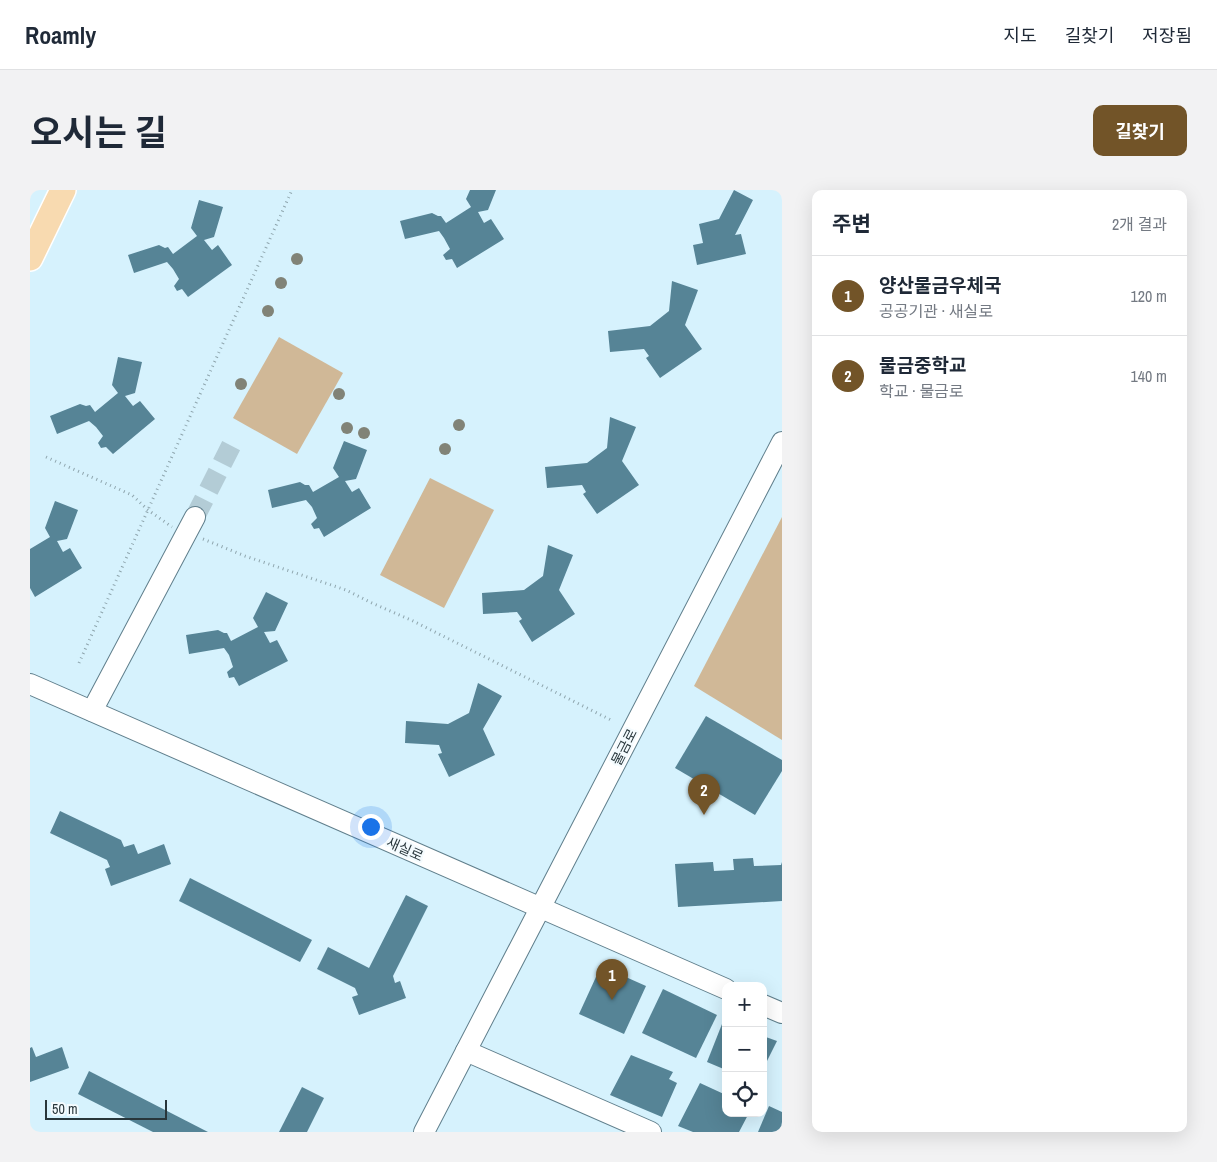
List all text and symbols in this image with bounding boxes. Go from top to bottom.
text: Roamly [25,19,96,51]
text: 지도 [1004,23,1037,48]
text: 길찾기 [1065,23,1114,48]
text: 저장됨 [1142,23,1192,48]
button: 길찾기 [1093,105,1187,156]
text: 오시는 길 [30,109,167,156]
text: 주변 [832,209,871,238]
text: 2개 결과 [1112,213,1167,235]
text: 양산물금우체국 [879,272,1001,298]
text: 1 [844,285,852,307]
text: 120 m [1131,285,1167,307]
text: 공공기관 · 새실로 [879,300,993,322]
text: 물금중학교 [879,352,966,378]
text: 2 [844,365,852,387]
text: 140 m [1131,365,1167,387]
text: 학교 · 물금로 [879,380,964,402]
street label: 물금로 [607,726,641,768]
pin: 2 [688,774,720,815]
your location [358,814,384,840]
street label: 새실로 [384,833,426,865]
pin: 1 [596,959,628,1000]
map controls [722,982,767,1117]
button: + [722,982,767,1027]
button: − [722,1027,767,1072]
button: locate [722,1072,767,1117]
scale bar [45,1097,168,1120]
text: 50 m [52,1100,78,1118]

